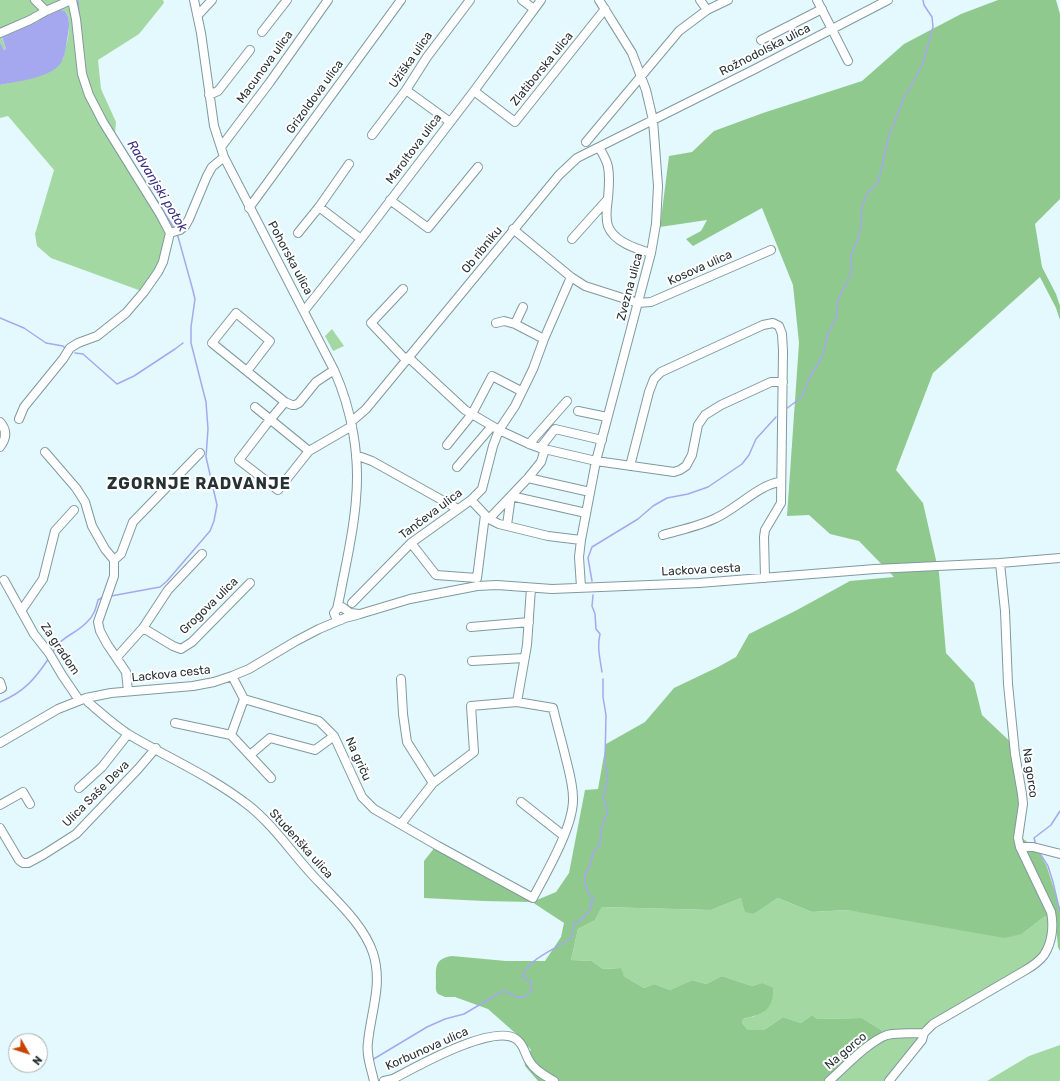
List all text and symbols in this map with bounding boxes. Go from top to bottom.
street label: Rožnodolska ulica [717,21,813,79]
street label: Macunova ulica [234,28,296,106]
street label: Užiška ulica [386,29,436,91]
street label: Zlatiborska ulica [508,29,576,109]
street label: Grizoldova ulica [283,57,347,137]
street label: Maroltova ulica [383,111,445,187]
water label: Radvanjski potok [124,137,190,235]
street label: Pohorska ulica [265,219,315,297]
street label: Ob ribniku [459,224,505,276]
street label: Kosova ulica [666,247,734,289]
street label: Zvezna ulica [614,252,646,322]
district label: ZGORNJE RADVANJE [107,474,291,494]
street label: Tančeva ulica [397,486,465,542]
street label: Lackova cesta [661,561,741,579]
street label: Grogova ulica [177,575,241,637]
street label: Za gradom [37,620,83,678]
street label: Lackova cesta [131,663,211,685]
street label: Na griču [342,735,374,783]
street label: Na gorco [1019,747,1041,799]
street label: Ulica Saše Deva [60,758,132,830]
street label: Studenška ulica [266,806,336,882]
street label: Korbunova ulica [383,1024,471,1074]
street label: Na gorco [822,1029,870,1073]
north arrow [8,1033,48,1073]
text: N [29,1053,44,1067]

